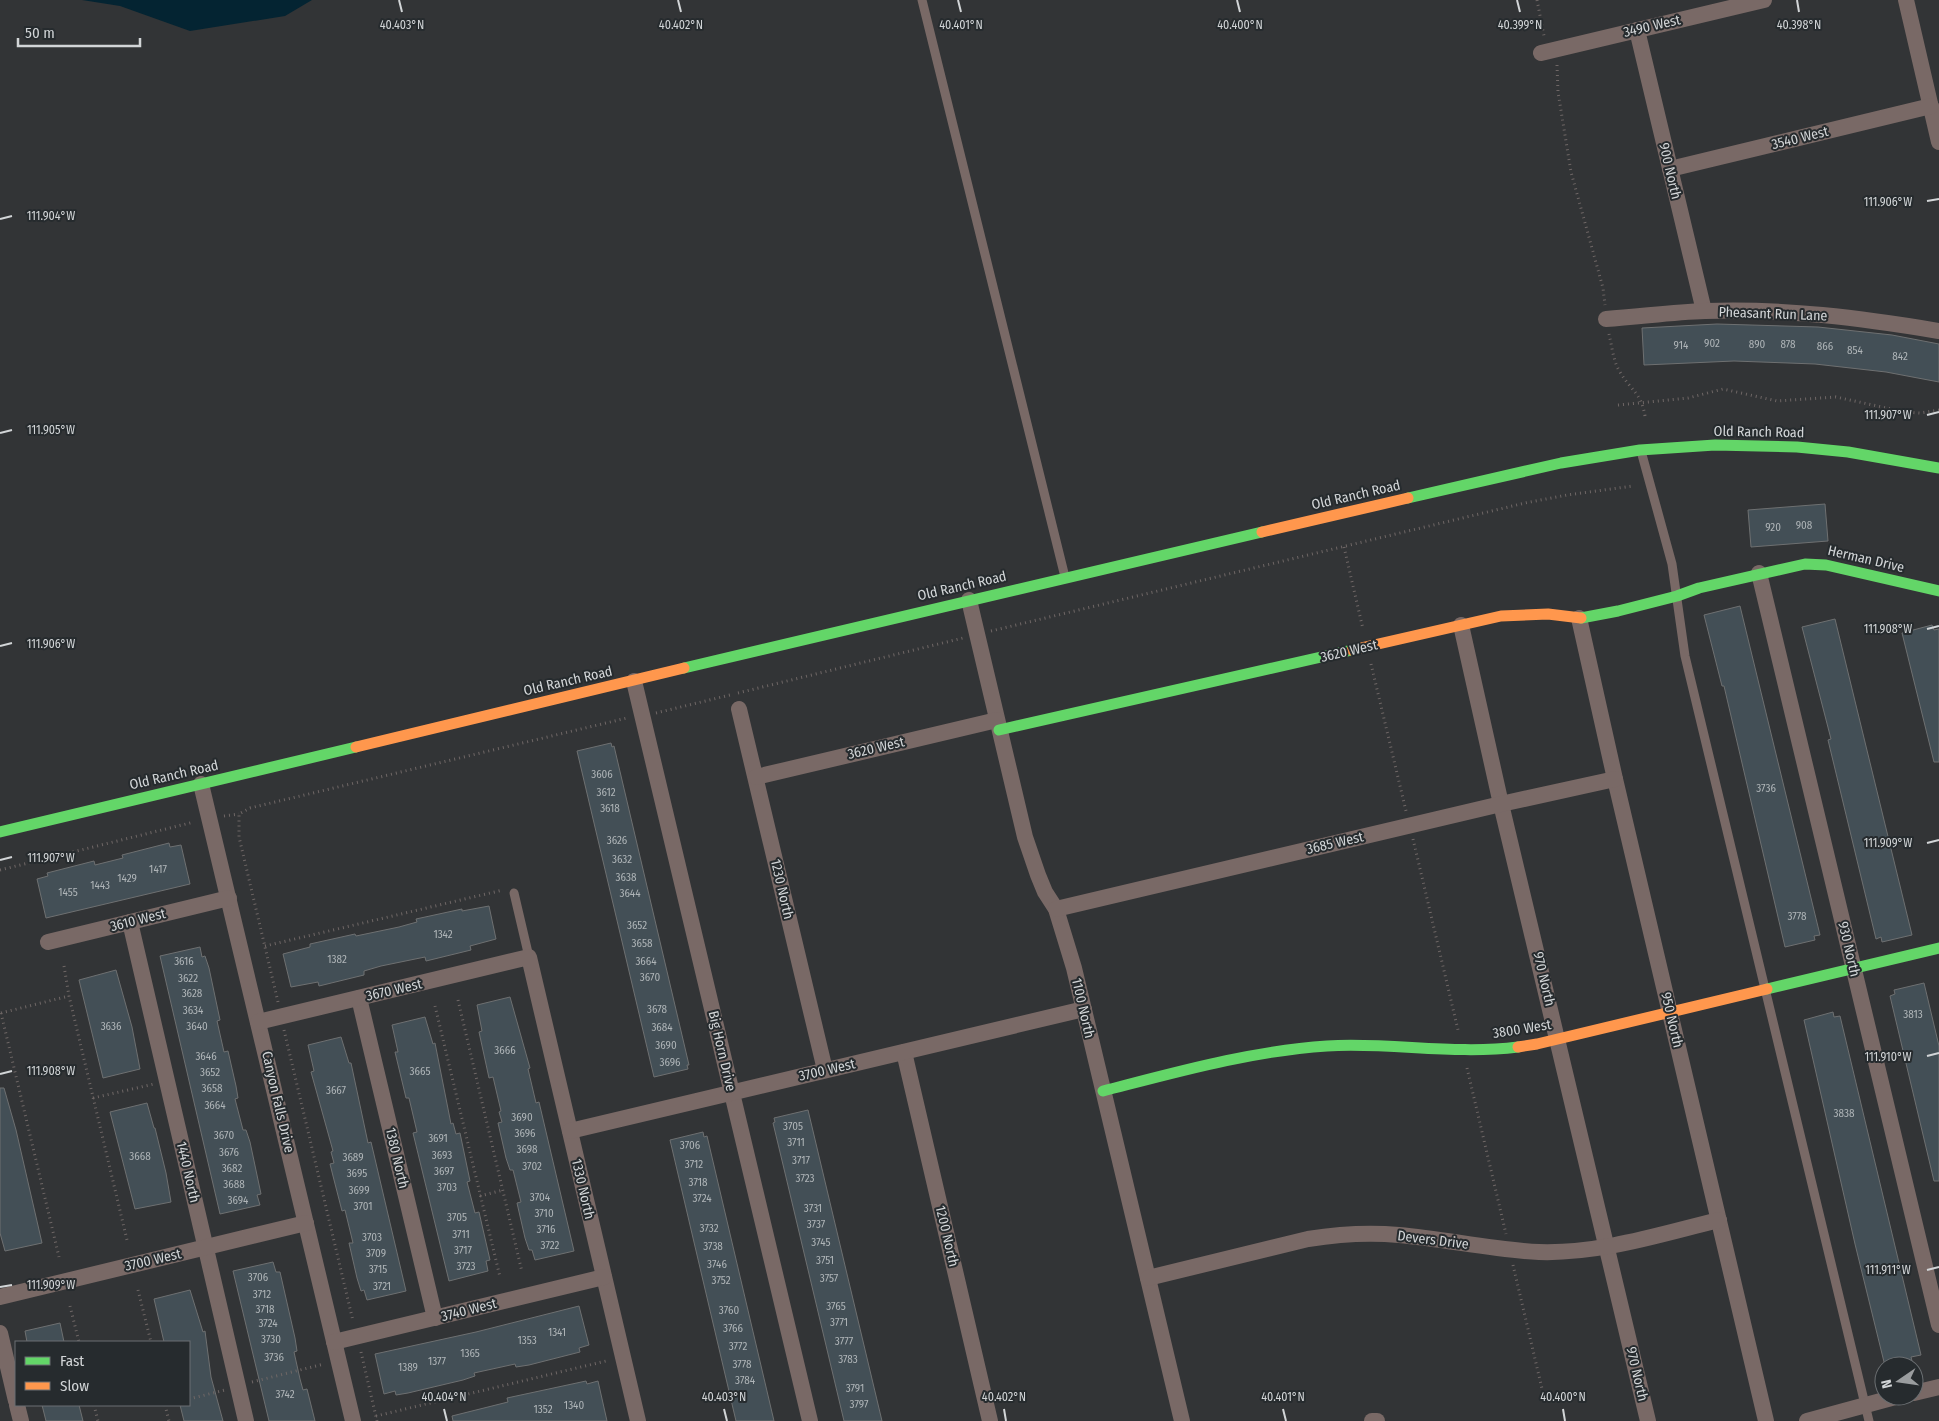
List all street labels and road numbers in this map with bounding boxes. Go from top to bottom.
street label: 3490 West [1622,11,1683,41]
street label: 3540 West [1770,123,1831,153]
street label: 900 North [1655,141,1685,201]
street label: Pheasant Run Lane [1718,304,1828,324]
street label: Old Ranch Road [1714,423,1804,441]
street label: Old Ranch Road [1310,477,1402,513]
street label: Herman Drive [1826,542,1906,576]
street label: Old Ranch Road [916,568,1008,604]
street label: 3620 West [1319,636,1379,666]
street label: Old Ranch Road [522,663,614,699]
street label: 3620 West [846,733,906,763]
street label: Old Ranch Road [128,757,220,793]
street label: 3685 West [1305,828,1365,858]
street label: 1230 North [767,857,797,921]
street label: 3610 West [109,905,168,935]
street label: 930 North [1834,920,1864,978]
street label: 970 North [1529,950,1559,1008]
street label: 3670 West [364,975,424,1005]
street label: 1100 North [1068,976,1098,1040]
street label: 950 North [1657,991,1687,1049]
street label: Big Horn Drive [704,1009,740,1093]
street label: 3800 West [1492,1016,1553,1042]
street label: Canyon Falls Drive [258,1050,298,1154]
street label: 3700 West [797,1055,857,1085]
street label: 1380 North [382,1126,412,1190]
street label: 1440 North [173,1140,203,1204]
street label: 1330 North [568,1157,598,1221]
street label: 1200 North [932,1204,962,1268]
street label: Devers Drive [1396,1227,1470,1253]
street label: 3700 West [123,1245,183,1275]
street label: 3740 West [439,1295,499,1325]
street label: 970 North [1622,1345,1652,1403]

